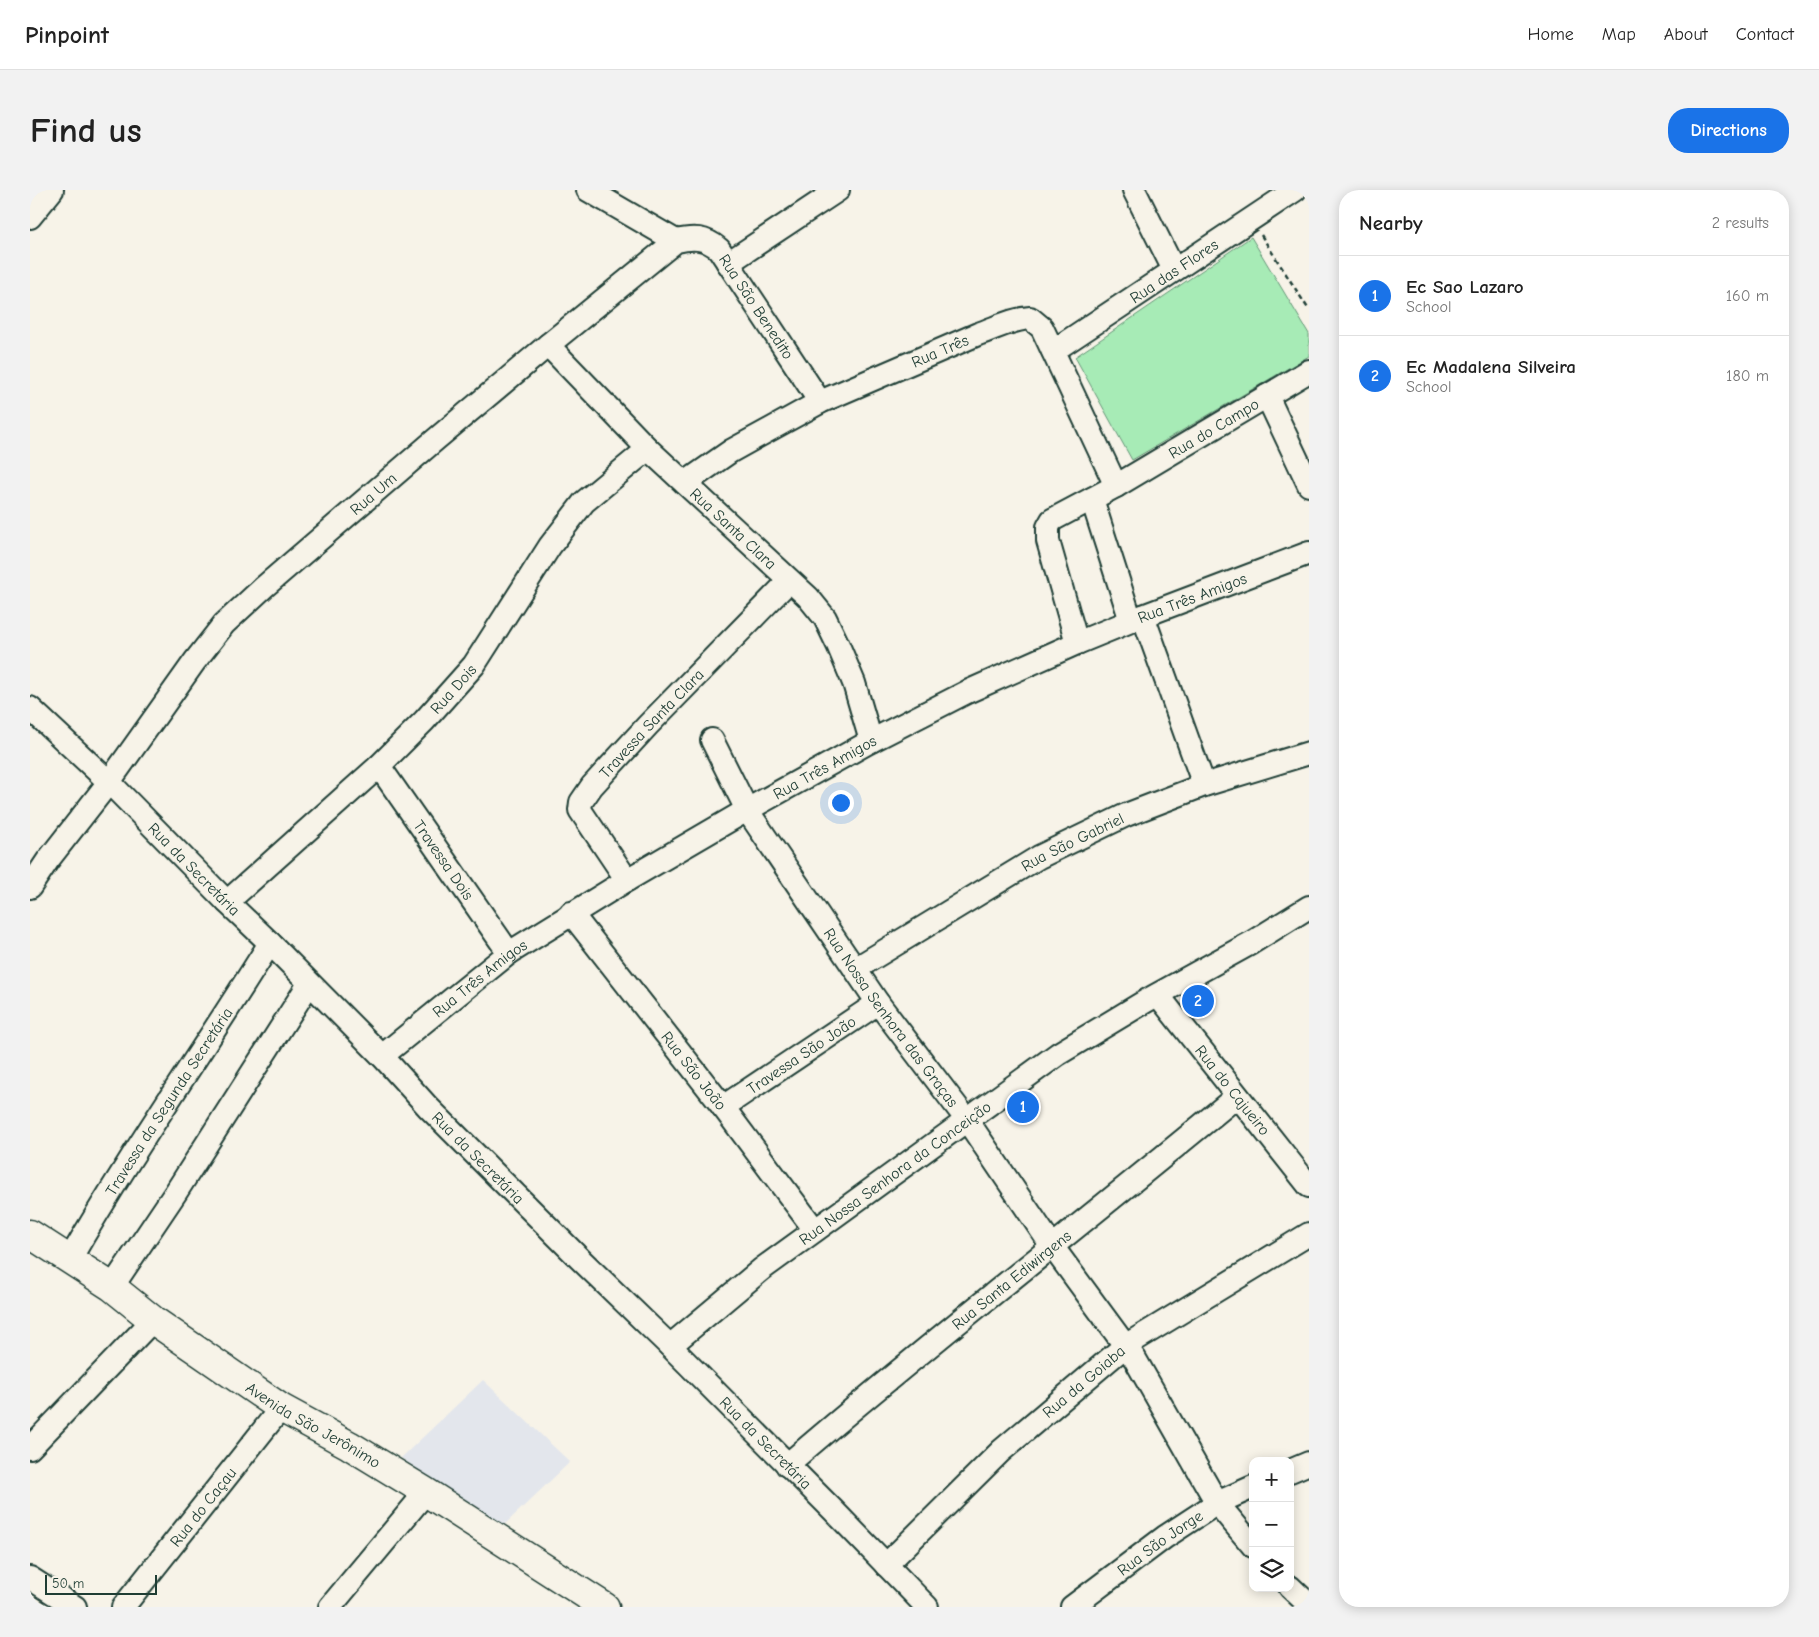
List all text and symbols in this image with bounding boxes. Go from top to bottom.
text: Pinpoint [25,21,109,49]
text: Home [1527,24,1574,45]
text: Map [1602,24,1636,45]
text: About [1664,24,1708,45]
text: Contact [1736,24,1794,45]
button: Directions [1668,108,1789,153]
text: Find us [30,110,142,151]
text: Nearby [1359,211,1423,235]
text: 2 results [1712,214,1769,232]
street label: Rua das Flores [1127,236,1222,307]
street label: Rua São Benedito [715,251,797,363]
text: Ec Sao Lazaro [1406,276,1524,298]
text: 1 [1372,287,1378,305]
text: 160 m [1726,287,1769,305]
text: School [1406,298,1452,316]
street label: Rua Três [909,331,972,372]
text: Ec Madalena Silveira [1406,356,1576,378]
text: 2 [1371,367,1379,385]
text: 180 m [1726,367,1769,385]
text: School [1406,378,1452,396]
street label: Rua do Campo [1166,395,1262,463]
street label: Rua Um [347,469,401,519]
street label: Rua Santa Clara [686,485,780,573]
street label: Rua Três Amigos [1135,569,1250,627]
street label: Rua Dois [427,661,481,718]
street label: Travessa Santa Clara [596,666,708,782]
street label: Rua Três Amigos [770,732,880,804]
your location [828,790,854,816]
street label: Rua São Gabriel [1018,810,1127,876]
street label: Travessa Dois [409,817,477,904]
street label: Rua da Secretária [144,819,243,919]
street label: Rua Nossa Senhora das Graças [820,925,962,1111]
street label: Rua Três Amigos [429,936,531,1021]
pin: 2 [1182,982,1214,1020]
street label: Travessa da Segunda Secretária [102,1004,236,1199]
street label: Travessa São João [744,1012,860,1098]
street label: Rua São João [657,1028,730,1114]
street label: Rua do Cajueiro [1191,1042,1273,1139]
pin: 1 [1007,1088,1039,1126]
street label: Rua Nossa Senhora da Conceição [796,1098,995,1249]
street label: Rua da Secretária [428,1108,527,1208]
street label: Rua Santa Ediwirgens [949,1227,1075,1334]
street label: Rua da Goiaba [1039,1342,1129,1422]
street label: Avenida São Jerônimo [242,1379,384,1472]
street label: Rua da Secretária [716,1393,815,1493]
map controls [1249,1457,1294,1592]
button: + [1249,1457,1294,1502]
street label: Rua do Caçau [166,1464,240,1551]
button: − [1249,1502,1294,1547]
street label: Rua São Jorge [1114,1507,1206,1580]
button: layers [1249,1547,1294,1592]
scale bar [45,1572,158,1595]
text: 50 m [52,1575,84,1592]

